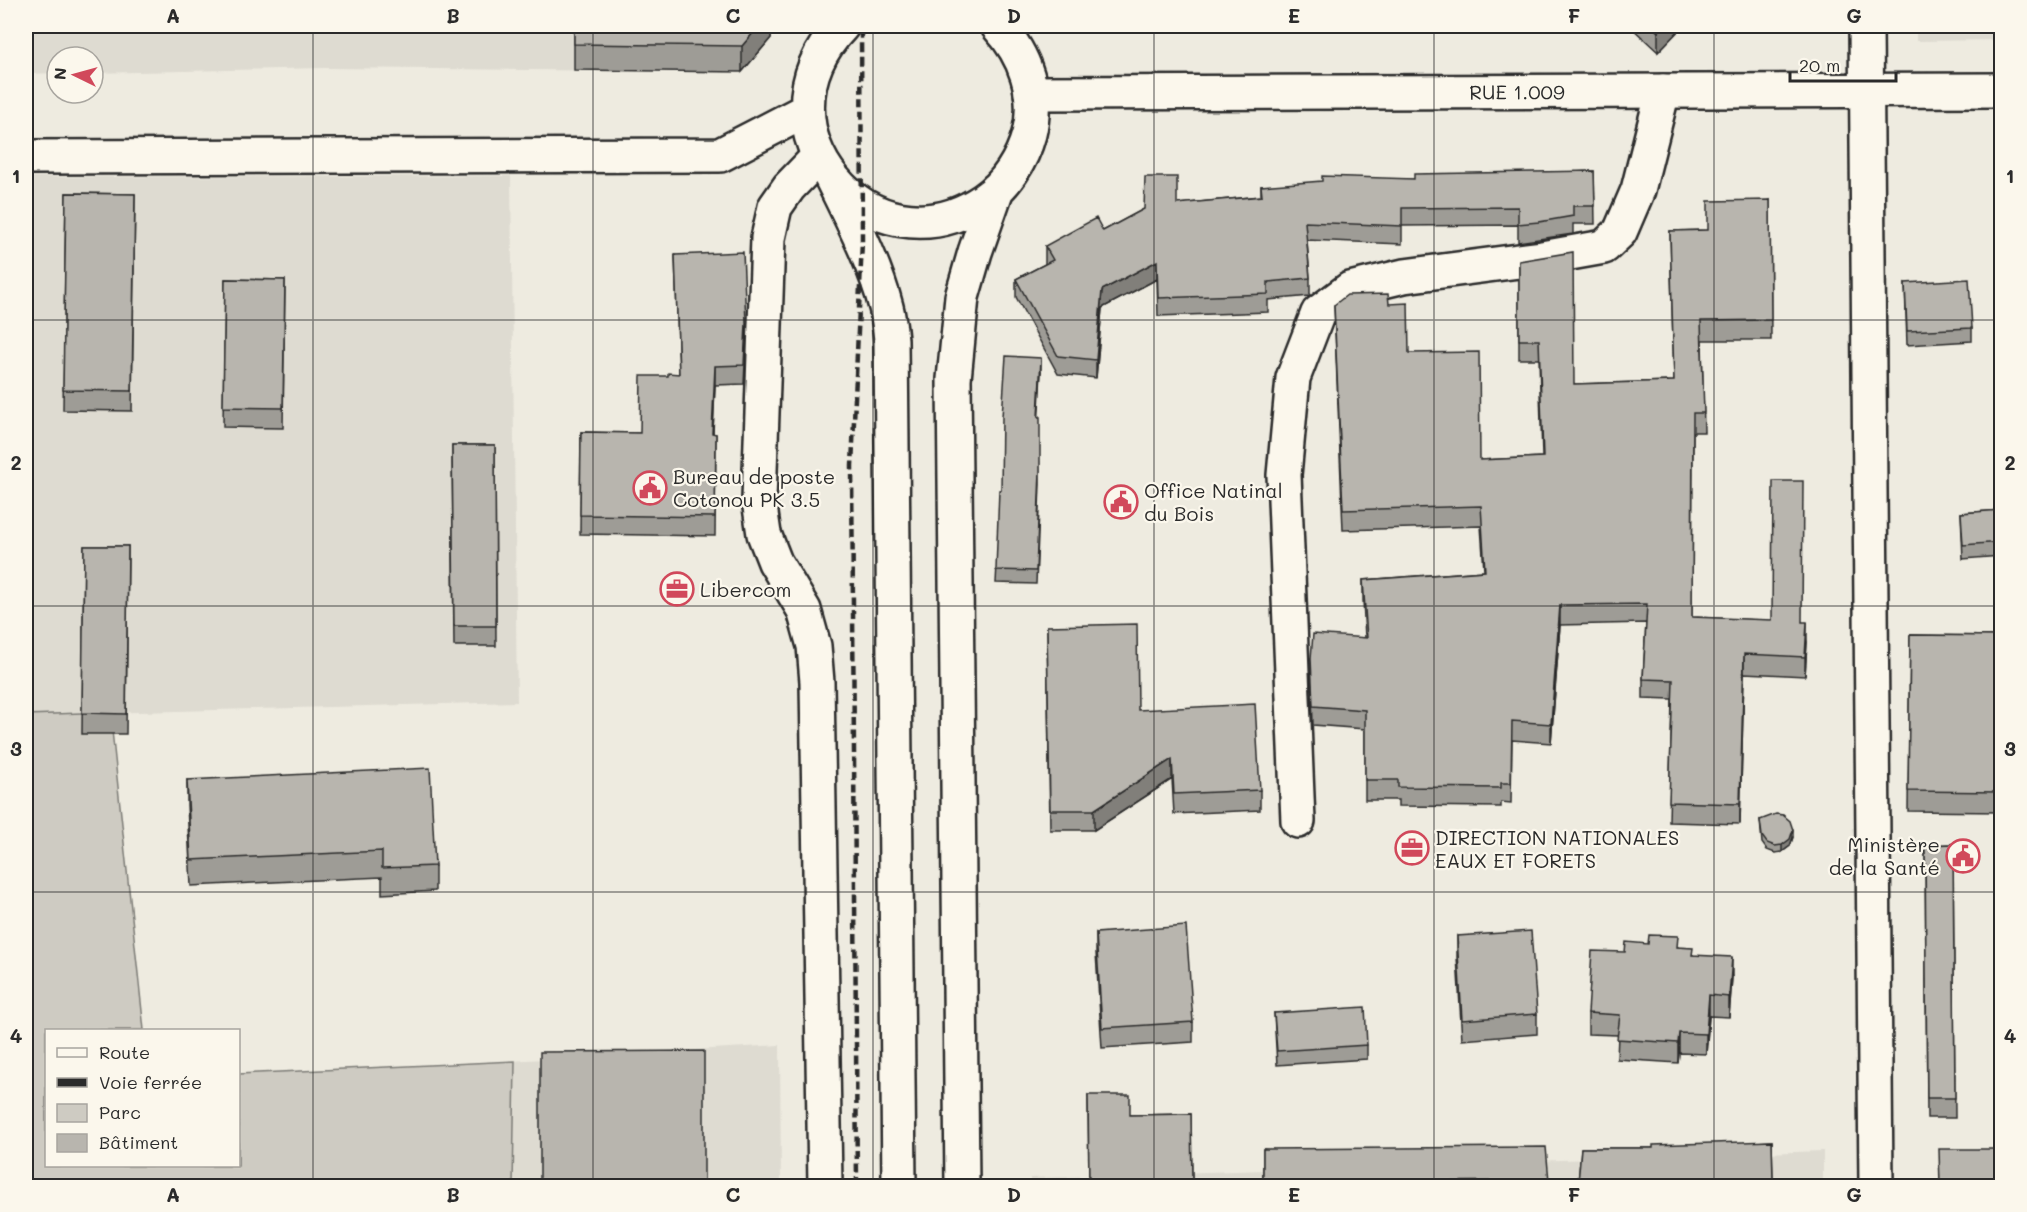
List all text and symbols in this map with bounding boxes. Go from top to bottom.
text: A [166,2,180,28]
text: B [446,2,460,28]
text: C [726,2,741,28]
text: D [1007,2,1021,28]
text: E [1288,2,1300,28]
text: F [1568,2,1581,28]
text: G [1846,2,1862,28]
north arrow [45,45,105,105]
scale bar [1790,45,1896,83]
text: 20 m [1799,53,1840,77]
text: N [49,67,71,81]
street label: RUE 1.009 [1469,78,1565,105]
text: 1 [12,162,20,188]
text: 1 [2006,162,2014,188]
text: 2 [10,449,22,475]
text: 2 [2004,449,2016,475]
place label: Bureau de poste Cotonou PK 3.5 [673,463,835,512]
public building icon: Bureau de poste Cotonou PK 3.5 [632,470,668,506]
place label: Office Natinal du Bois [1144,477,1283,526]
public building icon: Office Natinal du Bois [1103,484,1139,520]
office icon: Libercom [659,571,695,607]
place label: Libercom [700,576,791,602]
text: 3 [10,735,22,761]
text: 3 [2004,735,2016,761]
place label: DIRECTION NATIONALES EAUX ET FORETS [1435,824,1679,873]
office icon: DIRECTION NATIONALES EAUX ET FORETS [1394,830,1430,866]
place label: Ministère de la Santé [1829,831,1940,880]
public building icon: Ministère de la Santé [1945,838,1981,874]
text: 4 [10,1022,23,1048]
text: 4 [2004,1022,2017,1048]
legend [45,1029,240,1167]
text: Route [99,1040,150,1064]
text: Voie ferrée [99,1070,202,1094]
text: Parc [99,1100,141,1124]
text: Bâtiment [99,1130,178,1154]
text: A [166,1181,180,1207]
text: B [446,1181,460,1207]
text: C [726,1181,741,1207]
text: D [1007,1181,1021,1207]
text: E [1288,1181,1300,1207]
text: F [1568,1181,1581,1207]
text: G [1846,1181,1862,1207]

